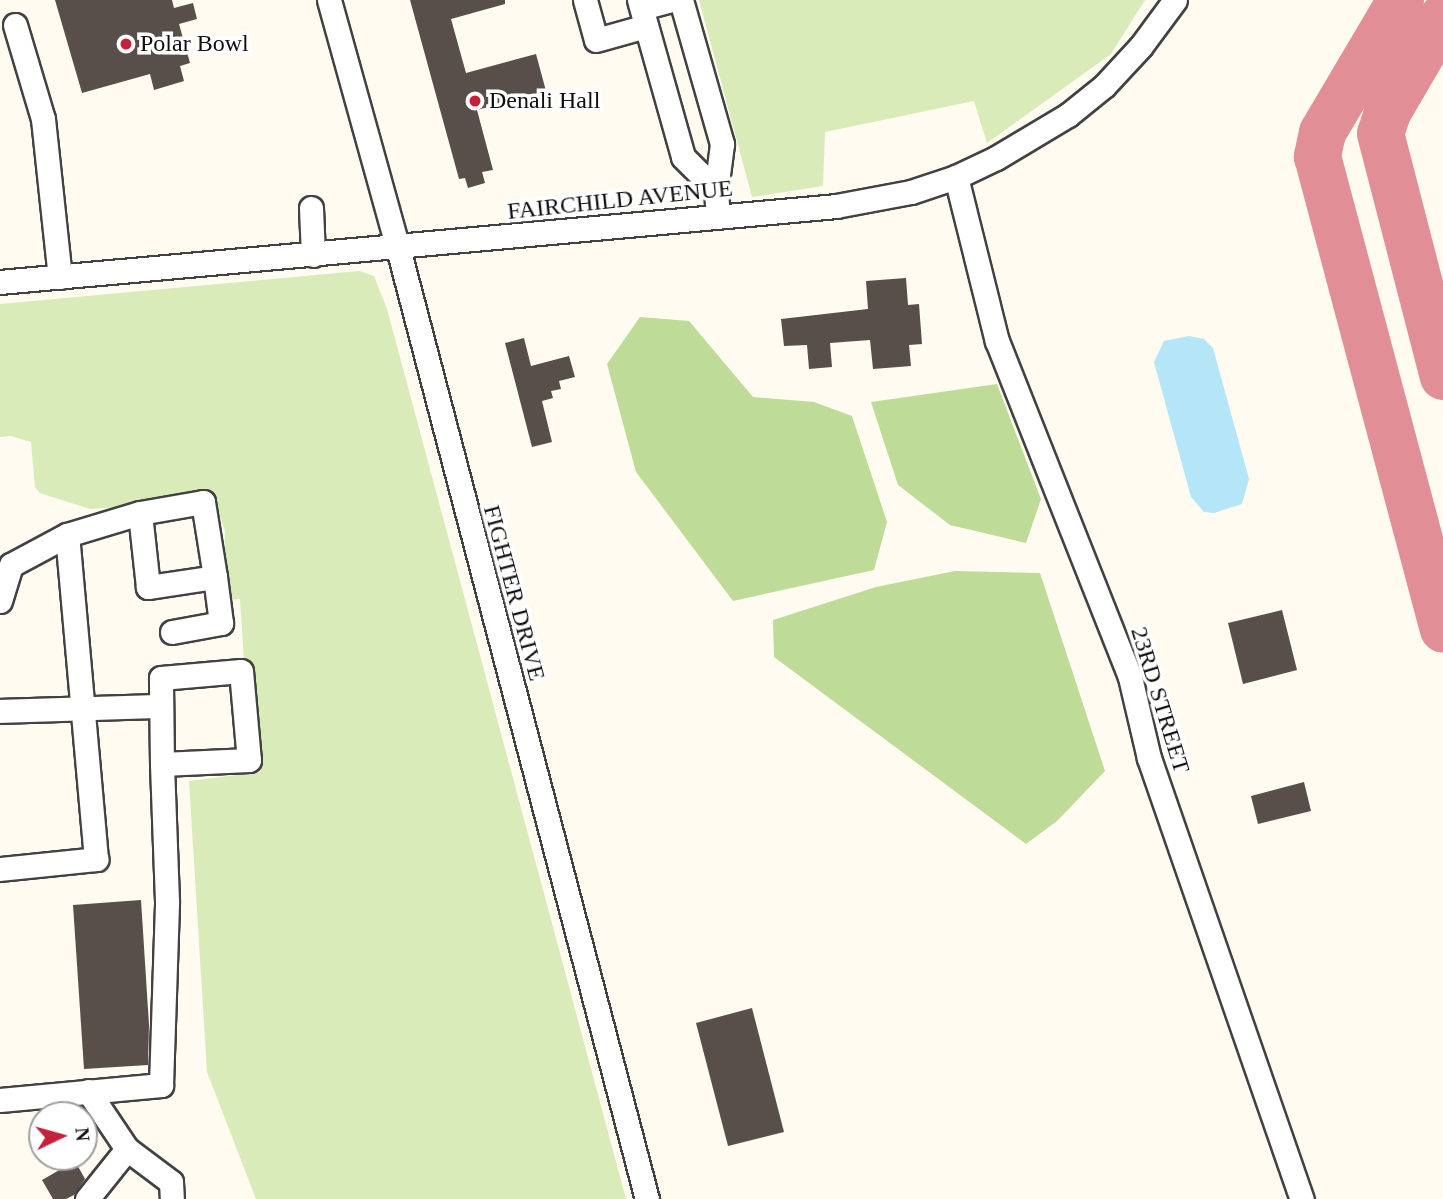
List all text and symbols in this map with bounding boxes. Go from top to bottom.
place label: Polar Bowl [140,30,249,58]
marker: Polar Bowl [118,36,134,52]
place label: Denali Hall [489,87,600,115]
marker: Denali Hall [467,93,483,109]
street label: FAIRCHILD AVENUE [505,174,735,226]
street label: FIGHTER DRIVE [477,502,551,684]
street label: 23RD STREET [1124,623,1196,777]
north arrow [28,1101,98,1171]
text: N [71,1127,93,1142]

